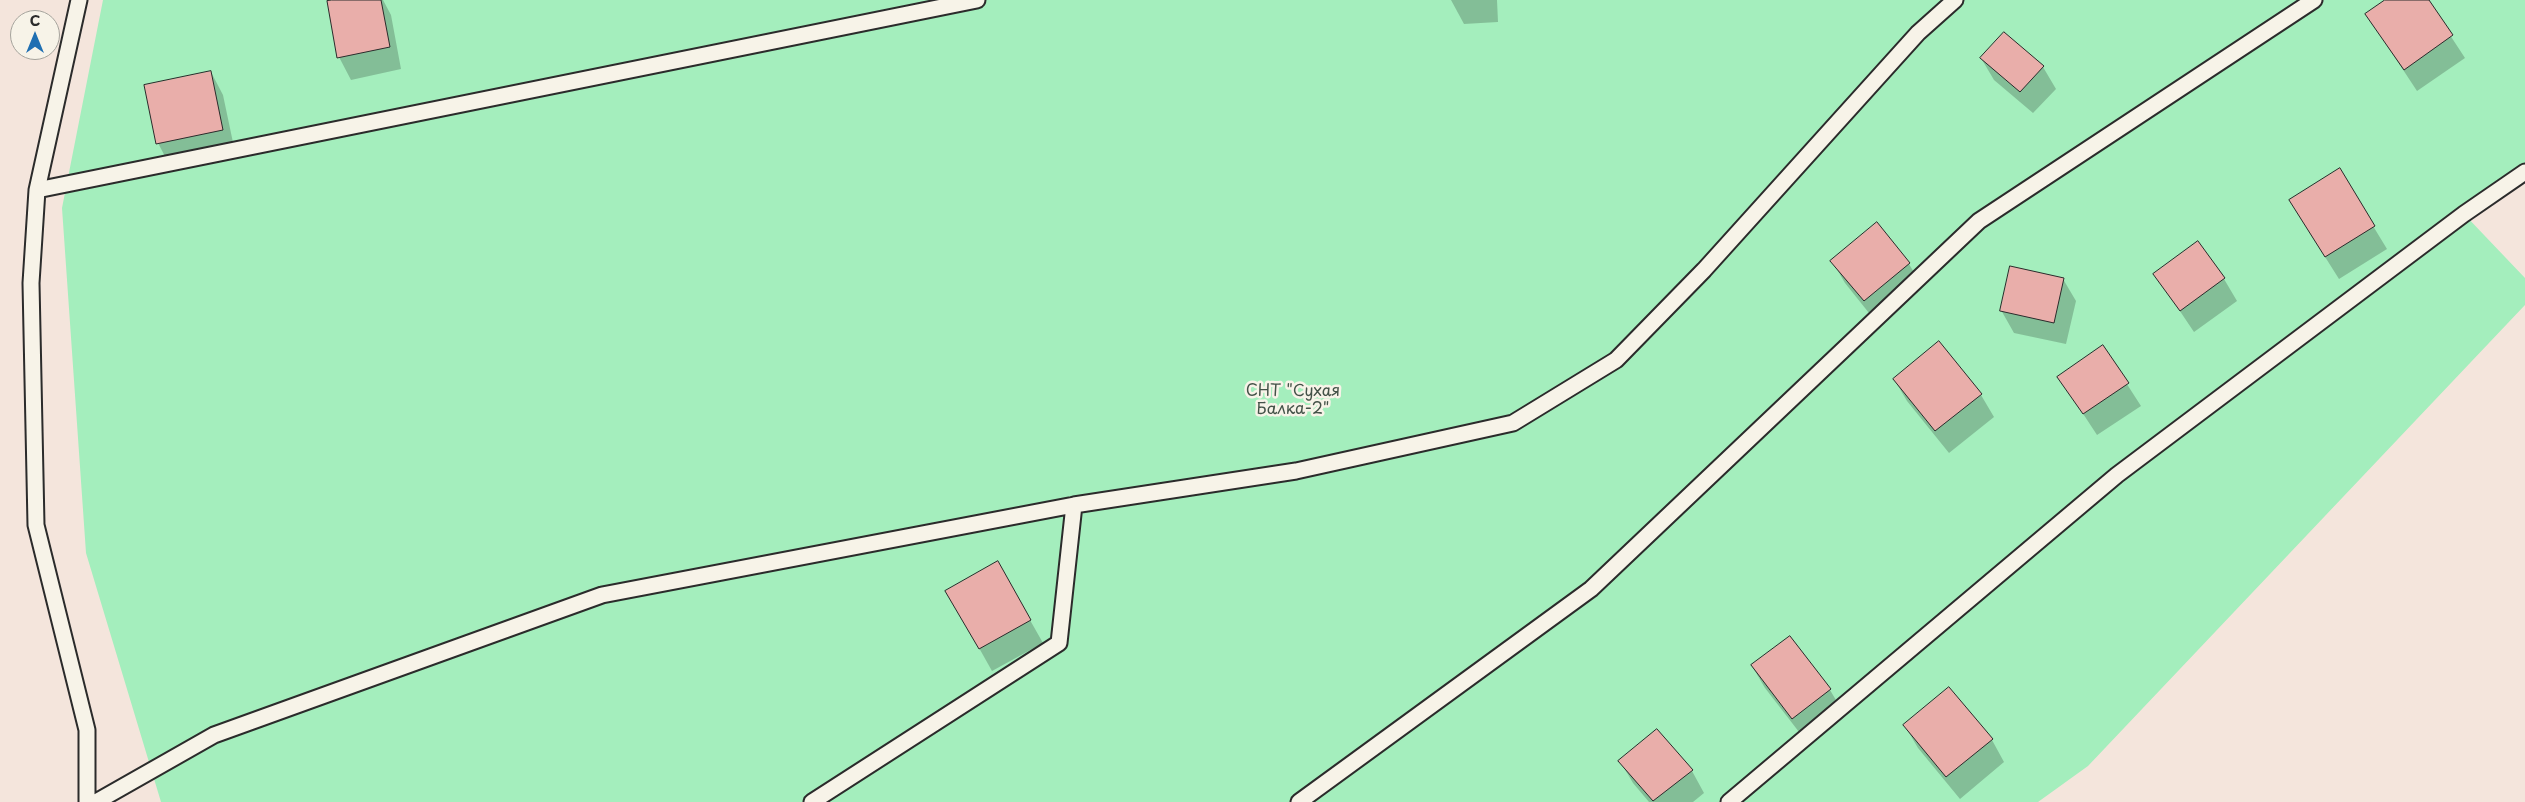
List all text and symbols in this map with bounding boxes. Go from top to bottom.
north arrow [10,10,60,60]
text: С [30,10,40,31]
park label: СНТ "Сухая Балка-2" [1246,382,1340,420]

